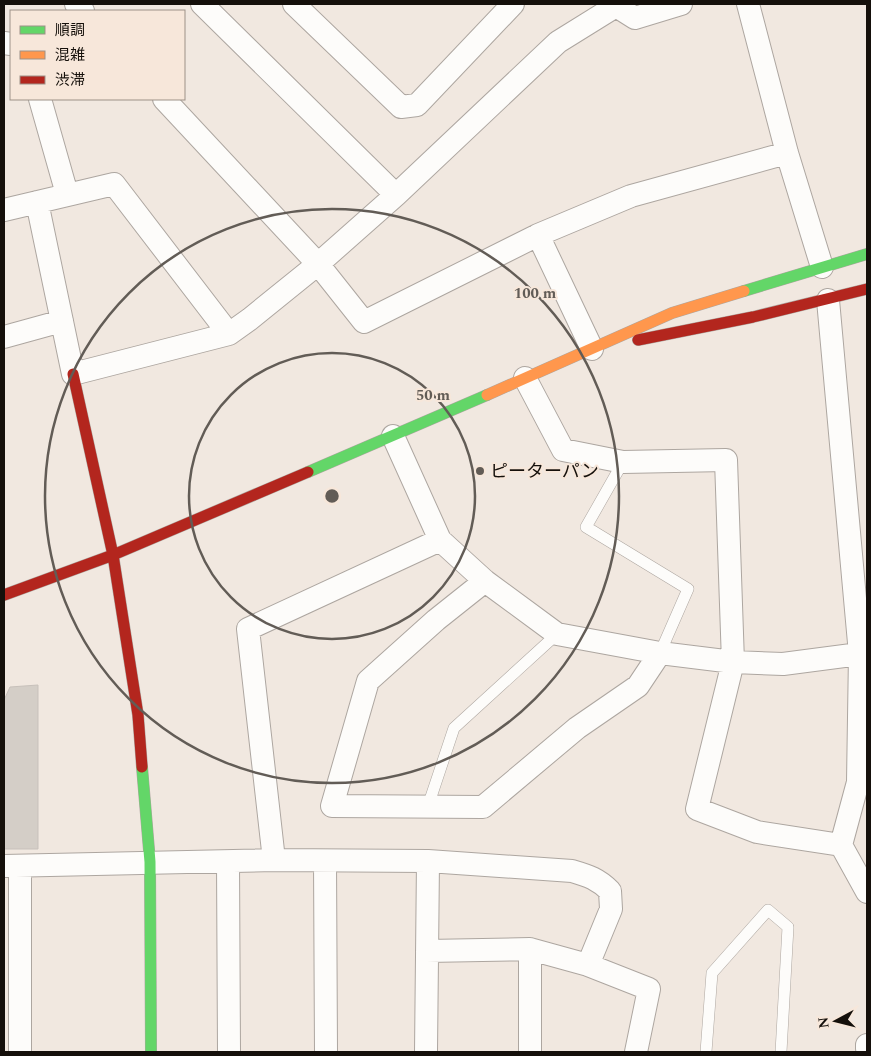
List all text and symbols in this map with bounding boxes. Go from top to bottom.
legend [10,10,185,100]
text: 順調 [55,19,85,42]
text: 混雑 [55,44,85,67]
text: 渋滞 [55,69,85,92]
text: 100 m [514,282,557,305]
text: 50 m [416,384,451,407]
place label: ピーターパン [490,458,599,485]
marker: ピーターパン [474,465,486,477]
centre of rings [323,487,341,505]
north arrow [811,996,861,1046]
text: N [812,1016,835,1029]

